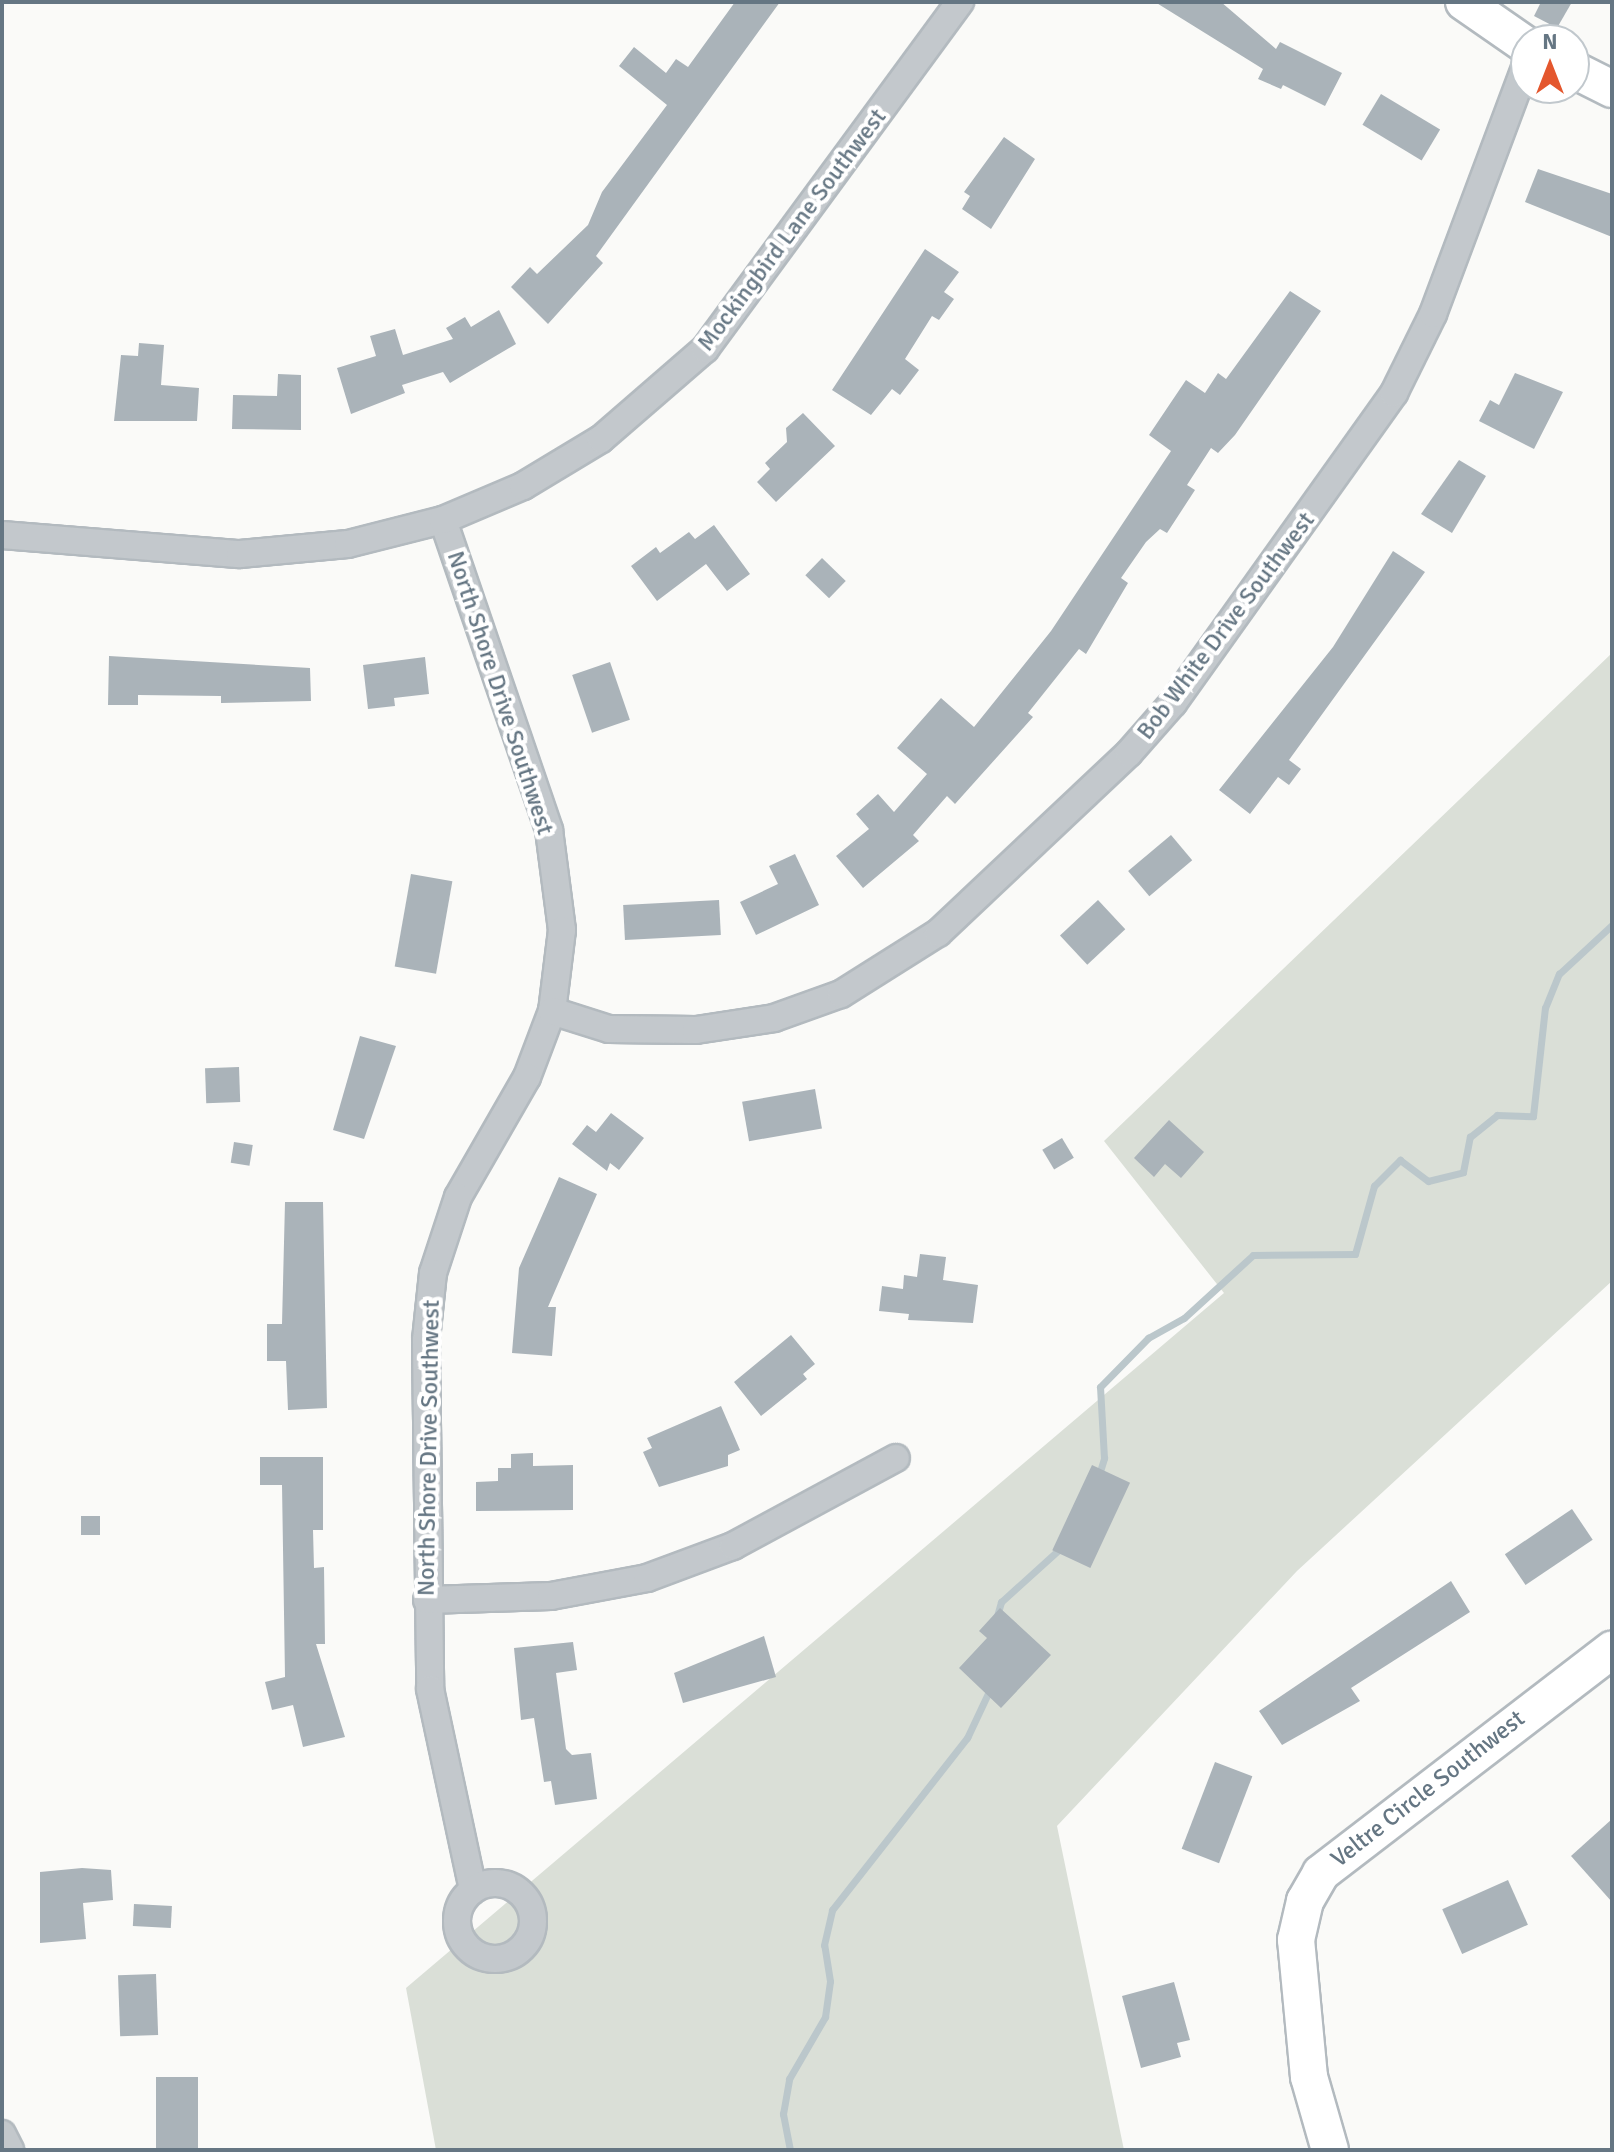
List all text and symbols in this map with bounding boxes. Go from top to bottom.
north arrow [1510,24,1590,104]
text: N [1542,28,1558,55]
street label: Mockingbird Lane Southwest [691,103,893,357]
street label: Bob White Drive Southwest [1131,507,1321,745]
street label: North Shore Drive Southwest [441,548,559,838]
street label: North Shore Drive Southwest [412,1300,446,1596]
street label: Veltre Circle Southwest [1325,1704,1531,1874]

